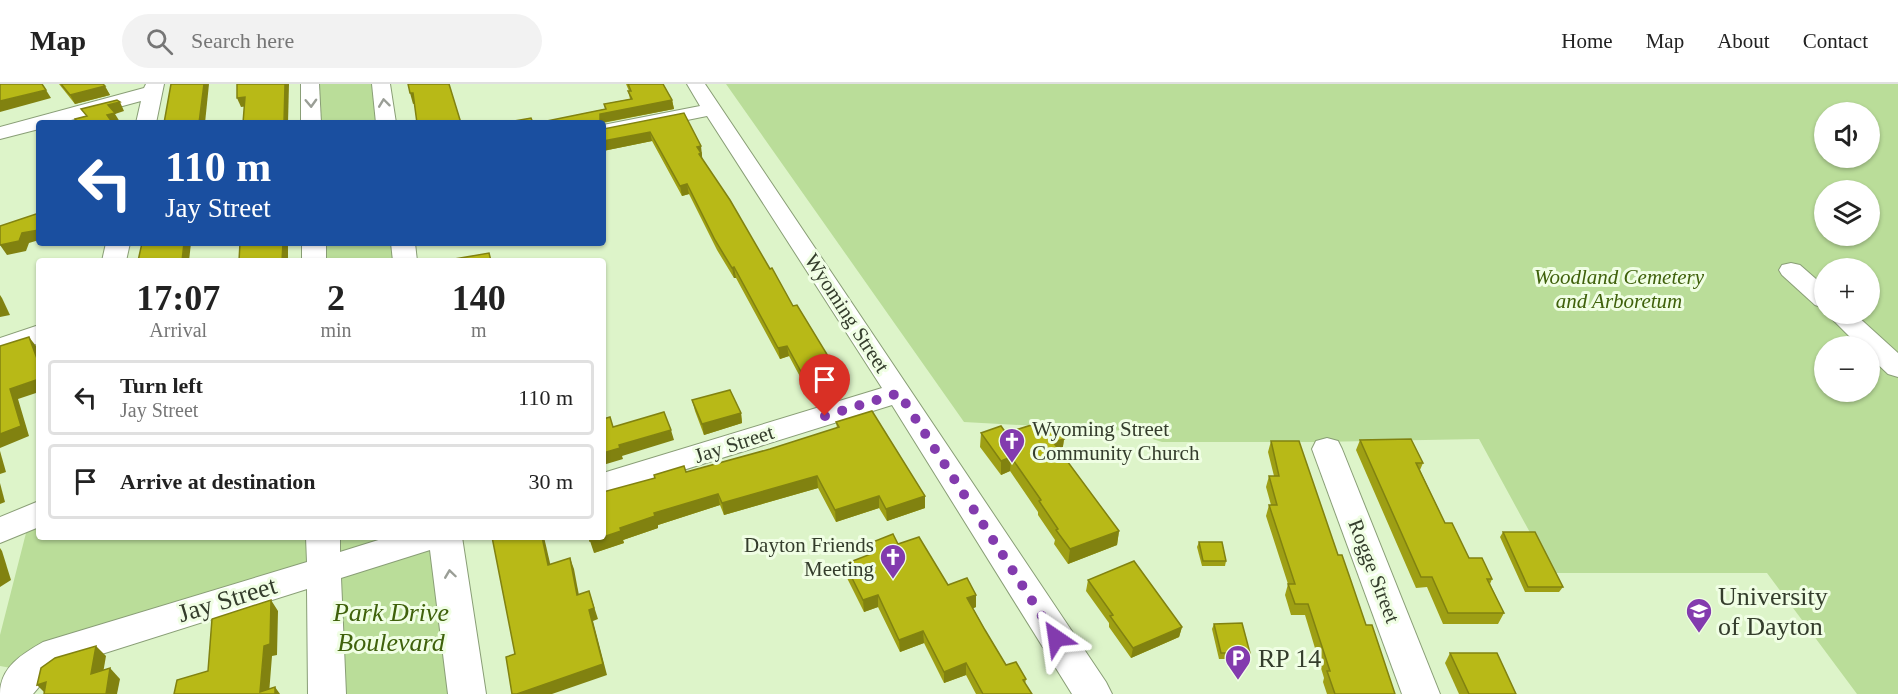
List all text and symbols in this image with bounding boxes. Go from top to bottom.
search box [122,14,542,68]
text: Map [30,25,86,56]
icon: search [143,25,176,58]
text: Search here [191,28,294,53]
text: Home [1561,29,1613,53]
text: Map [1646,29,1684,53]
text: About [1717,29,1770,53]
text: Contact [1803,29,1868,53]
one-way arrow [305,99,317,108]
one-way arrow [378,99,391,108]
map controls [1814,102,1880,402]
button: sound [1814,102,1880,168]
icon: left [66,144,144,222]
text: 110 m [165,144,271,190]
button: layers [1814,180,1880,246]
text: Jay Street [165,193,271,223]
street label: Wyoming Street [800,249,894,377]
button: + [1814,258,1880,324]
park label: Woodland Cemetery and Arboretum [1534,265,1705,313]
text: 17:07 [136,278,220,318]
text: 2 [327,278,345,318]
text: 140 [452,278,506,318]
text: Arrival [149,319,207,341]
text: min [320,319,352,341]
text: m [471,319,487,341]
button: − [1814,336,1880,402]
pin [799,354,850,416]
icon: arrive [808,363,841,396]
text: Turn left [120,373,203,398]
icon: left [69,381,102,414]
text: 110 m [518,385,573,410]
text: Jay Street [120,399,198,421]
place label: Wyoming Street Community Church [1032,417,1200,465]
street label: Jay Street [691,420,777,468]
church icon: Wyoming Street Community Church [997,426,1027,464]
icon: arrive [69,465,102,498]
text: Arrive at destination [120,469,316,494]
text: 30 m [528,469,573,494]
street label: Rogge Street [1343,516,1405,626]
place label: Dayton Friends Meeting [744,533,874,581]
church icon: Dayton Friends Meeting [878,542,908,580]
one-way arrow [444,569,456,578]
street label: Jay Street [174,571,281,628]
place label: University of Dayton [1718,582,1828,641]
school or university icon: University of Dayton [1684,596,1714,634]
park label: Park Drive Boulevard [332,598,449,657]
position arrow [1024,606,1088,670]
parking icon: RP 14 [1223,643,1253,681]
place label: RP 14 [1258,644,1321,673]

